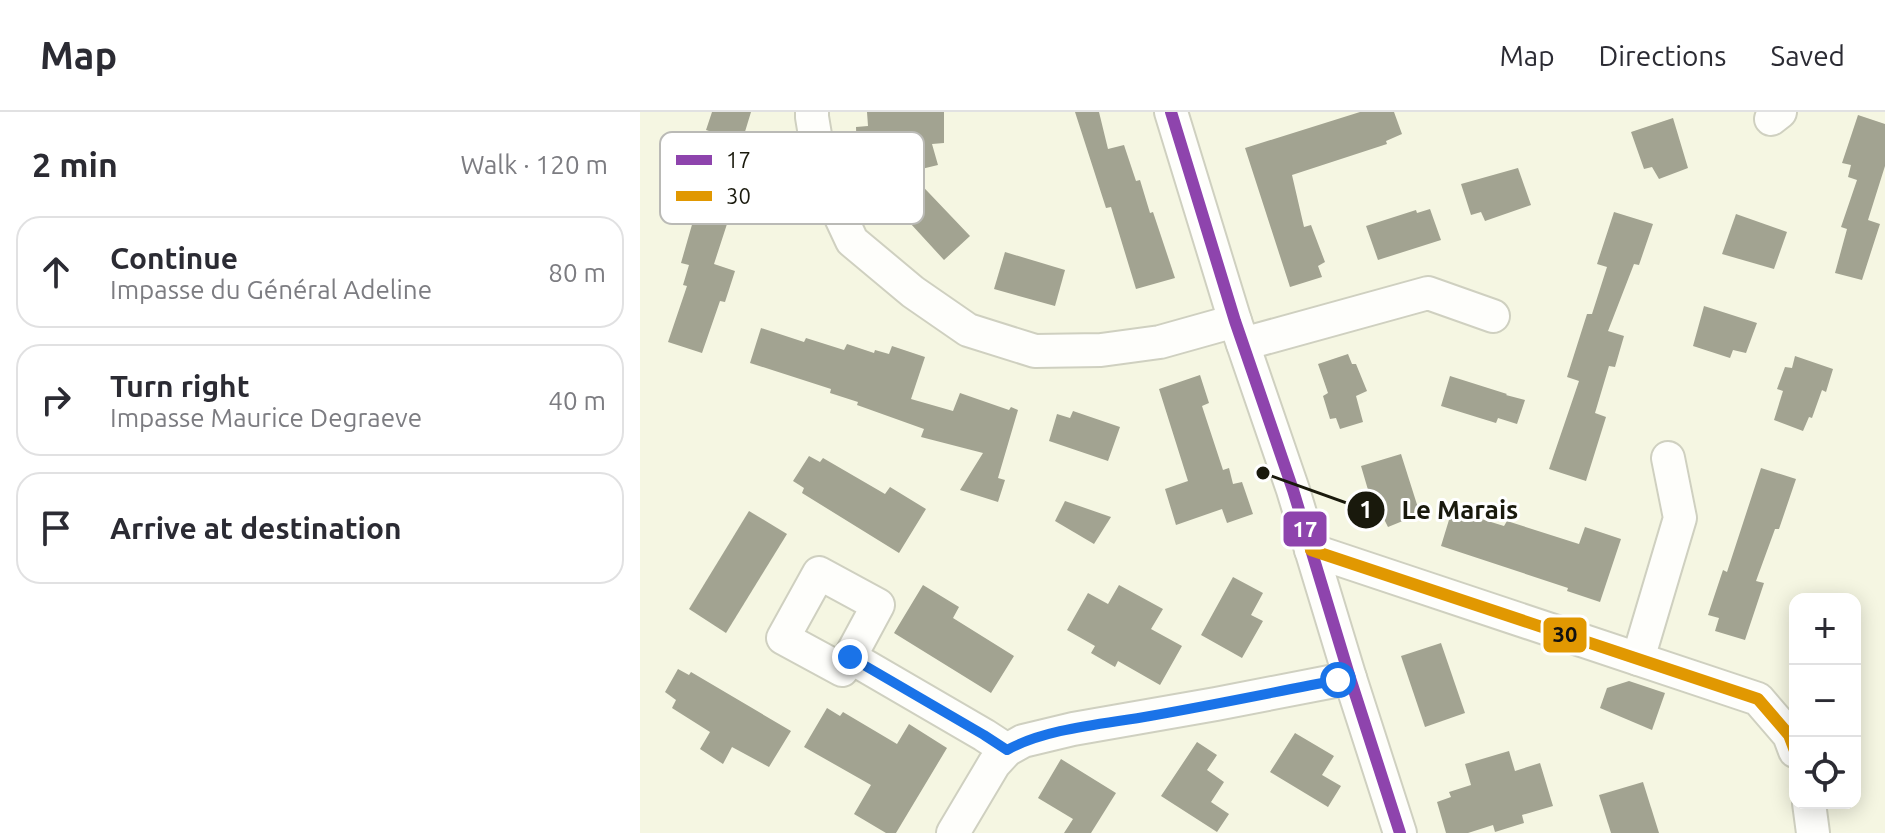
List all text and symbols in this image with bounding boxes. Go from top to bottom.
text: Map [40,34,117,76]
text: Map [1499,40,1555,71]
text: Directions [1599,40,1726,71]
text: Saved [1770,40,1845,71]
legend [660,132,924,224]
text: 2 min [32,145,118,183]
text: 17 [726,147,751,172]
text: Walk · 120 m [460,150,608,179]
text: 30 [726,183,751,208]
text: Continue [110,241,238,275]
icon: ahead [34,250,78,294]
text: 80 m [548,258,606,287]
text: Impasse du Général Adeline [110,275,432,304]
text: Turn right [110,369,250,403]
icon: right [34,378,78,422]
text: 40 m [548,386,606,415]
text: Impasse Maurice Degraeve [110,403,422,432]
callout: Le Marais [1346,485,1535,535]
text: Le Marais [1402,495,1518,524]
text: 1 [1359,496,1373,523]
icon: arrive [34,506,78,550]
line badge: 17 [1282,510,1328,548]
text: Arrive at destination [110,511,402,545]
text: 17 [1293,516,1317,541]
map controls [1789,593,1861,809]
button: + [1789,593,1861,665]
line badge: 30 [1542,616,1588,654]
text: 30 [1553,621,1577,646]
route end [832,639,868,675]
route start [1320,662,1356,698]
button: − [1789,665,1861,737]
button: locate [1789,737,1861,809]

